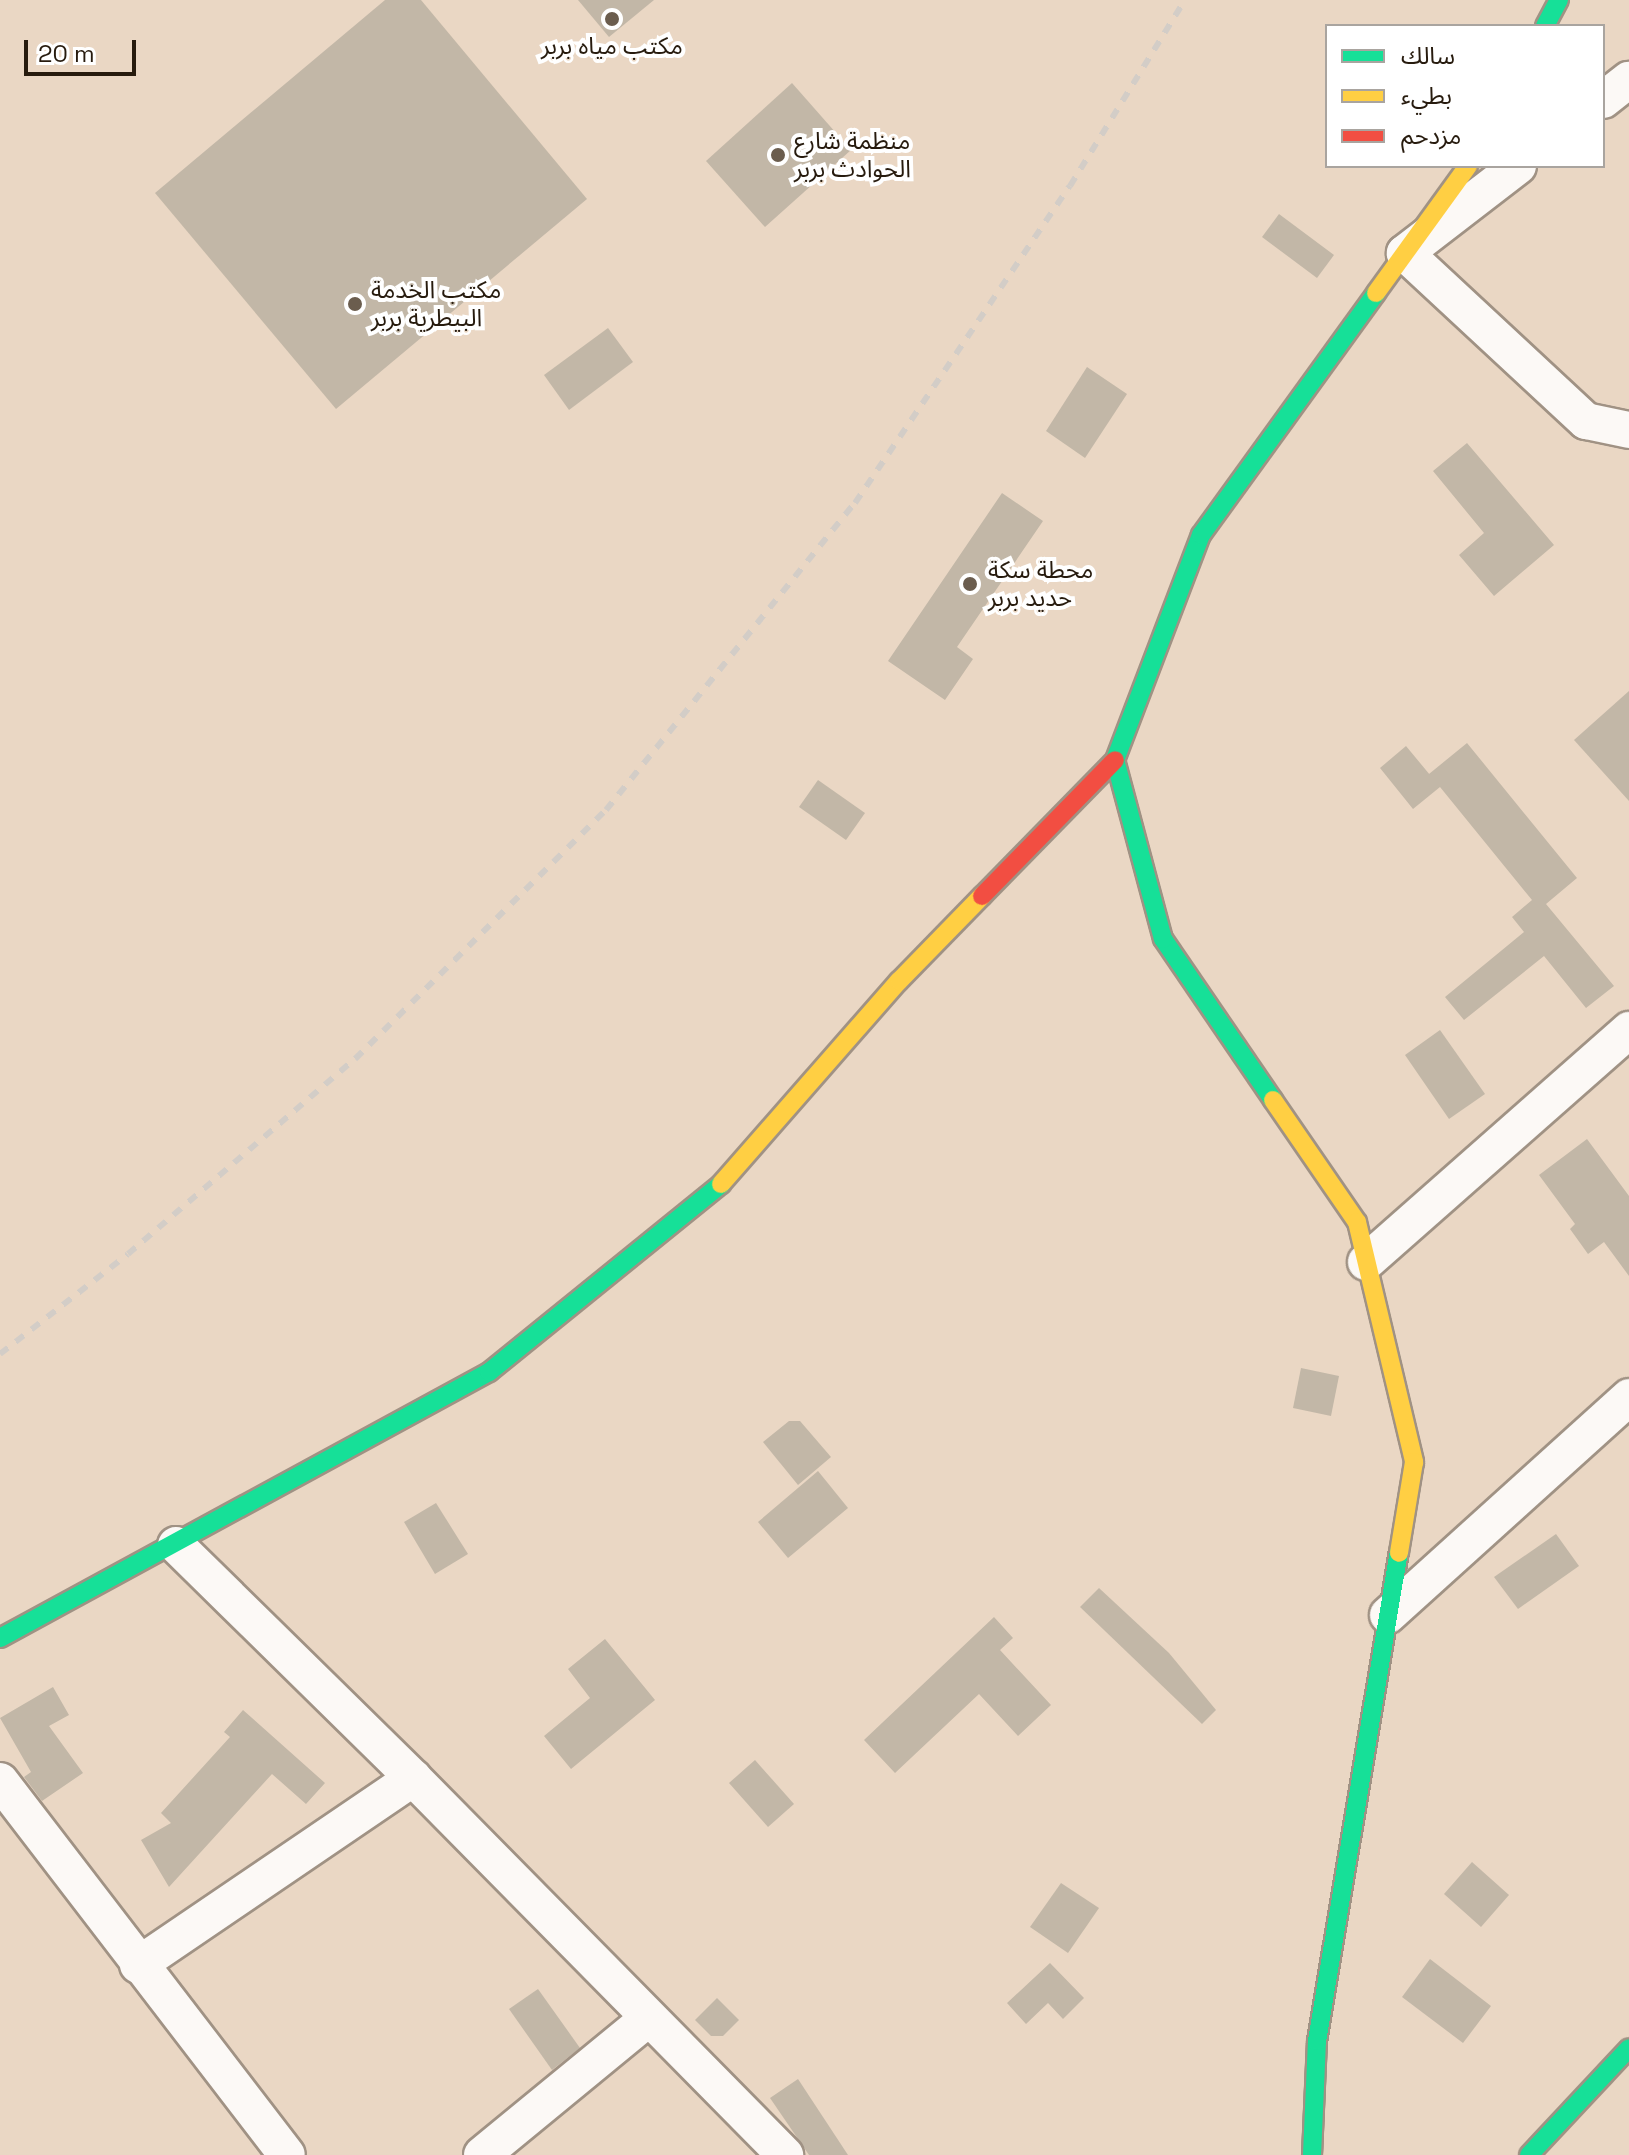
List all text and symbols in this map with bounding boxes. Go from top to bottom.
marker: مكتب مياه بربر [603,10,621,28]
scale bar [28,24,140,74]
legend [1325,24,1605,168]
place label: مكتب مياه بربر [541,32,683,60]
text: 20 m [38,38,95,69]
text: سالك [1401,40,1455,71]
text: بطيء [1401,80,1452,111]
text: مزدحم [1401,120,1461,151]
place label: منظمة شارع الحوادث بربر [794,127,911,183]
marker: منظمة شارع الحوادث بربر [769,146,787,164]
place label: مكتب الخدمة البيطرية بربر [371,276,501,332]
marker: مكتب الخدمة البيطرية بربر [346,295,364,313]
place label: محطة سكة حديد بربر [988,556,1093,612]
marker: محطة سكة حديد بربر [959,573,981,595]

